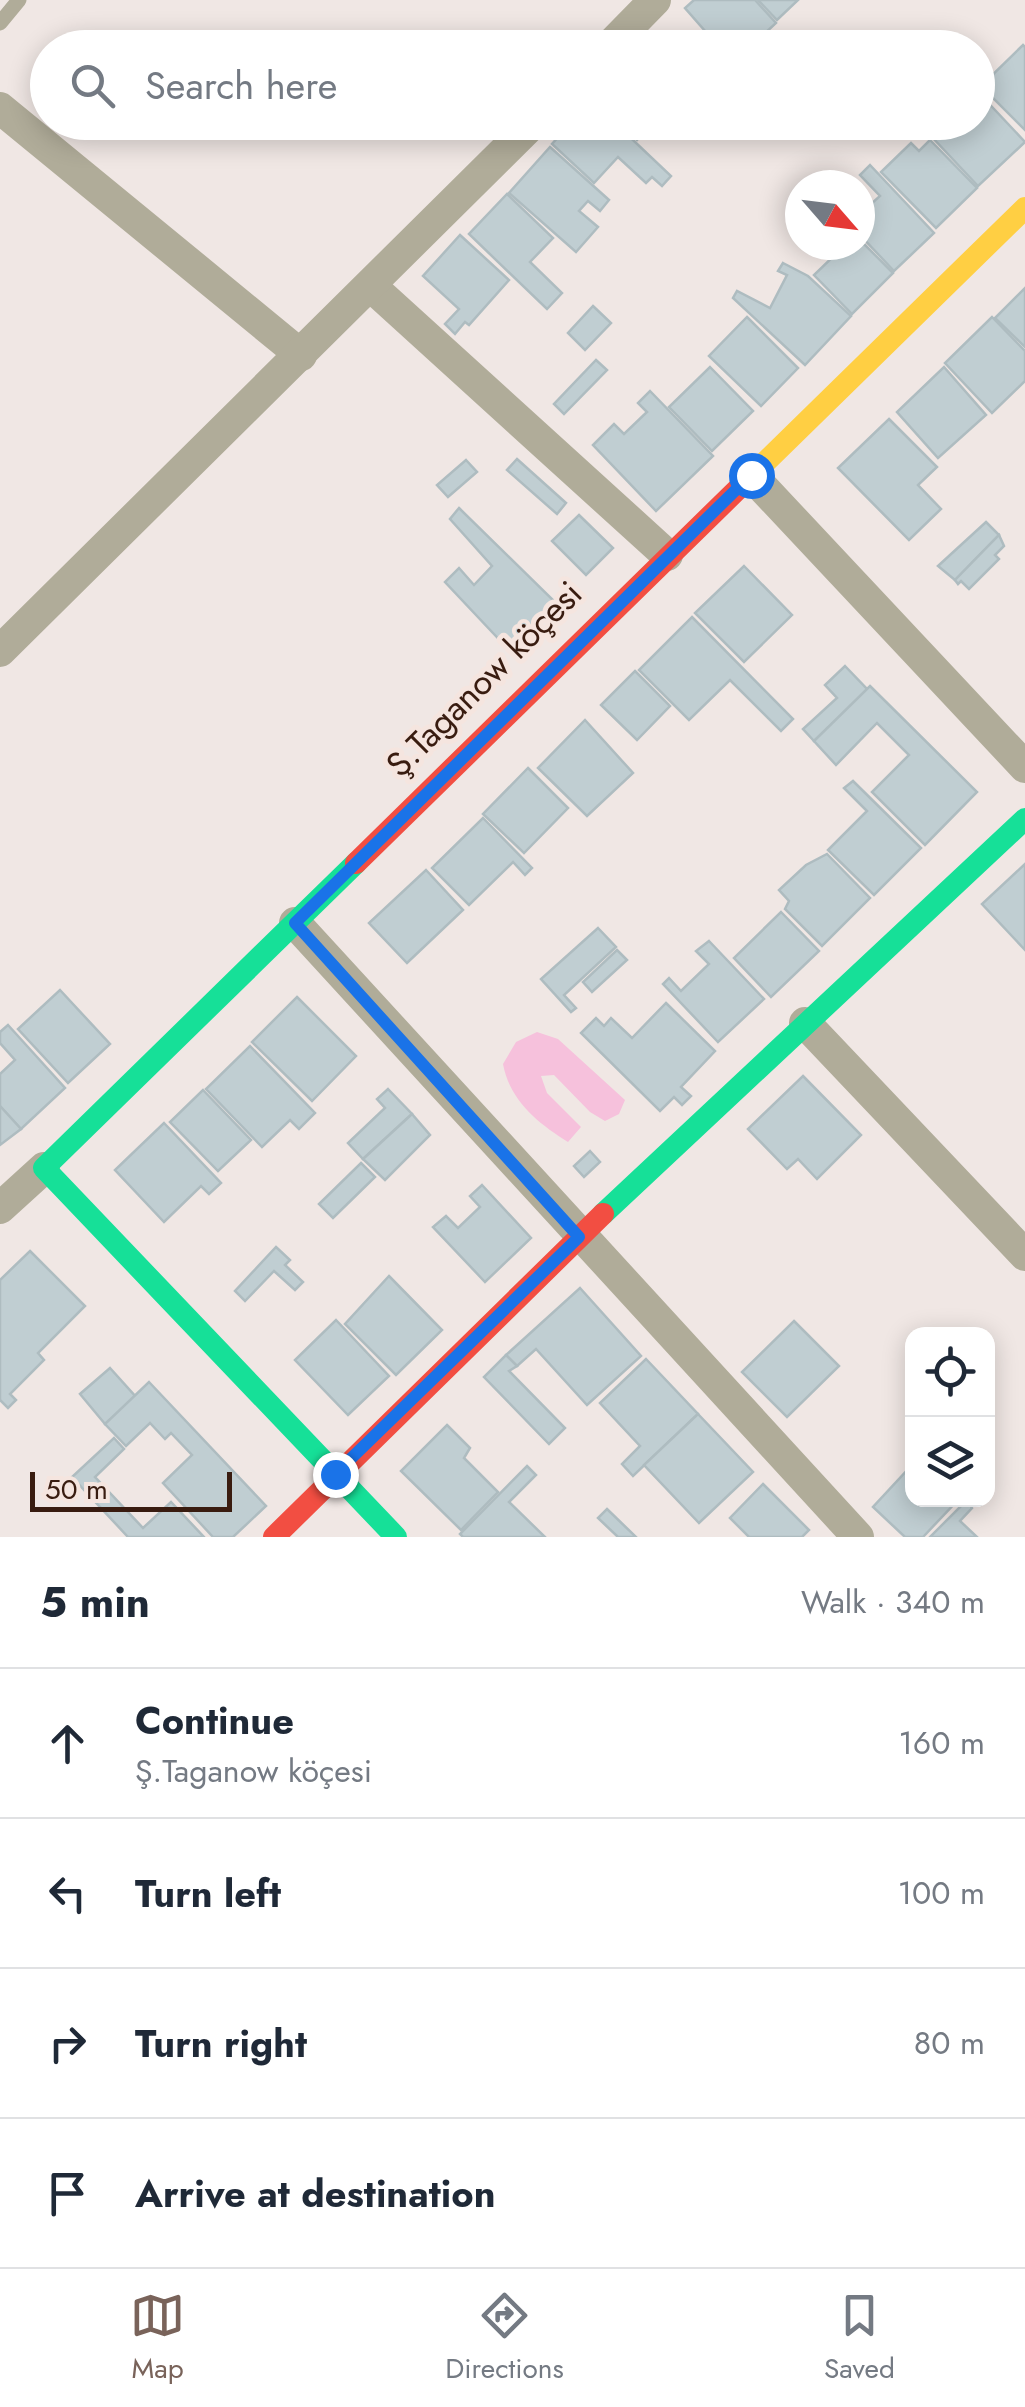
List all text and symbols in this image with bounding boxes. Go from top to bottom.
search box [30,30,995,140]
icon: search [65,58,120,113]
text: Search here [145,58,337,113]
north arrow [785,170,875,260]
route start [729,453,775,499]
street label: Ş.Taganow köçesi [375,570,593,788]
map controls [905,1327,995,1507]
button: locate [905,1327,995,1417]
button: layers [905,1417,995,1507]
route end [313,1452,359,1498]
scale bar [30,1467,232,1512]
text: 50 m [45,1469,108,1510]
text: 5 min [40,1572,150,1633]
text: Walk · 340 m [801,1579,985,1625]
text: Continue [135,1693,294,1748]
icon: ahead [40,1716,95,1771]
text: 160 m [898,1720,985,1766]
text: Ş.Taganow köçesi [135,1748,372,1794]
icon: left [40,1866,95,1921]
text: Turn left [135,1866,281,1921]
text: 100 m [898,1870,985,1916]
icon: right [40,2016,95,2071]
text: Turn right [135,2016,307,2071]
text: 80 m [914,2020,985,2066]
icon: arrive [40,2166,95,2221]
text: Arrive at destination [135,2166,496,2221]
tab: Map [130,2288,185,2389]
tab: Directions [445,2288,564,2389]
tab: Saved [824,2288,895,2389]

